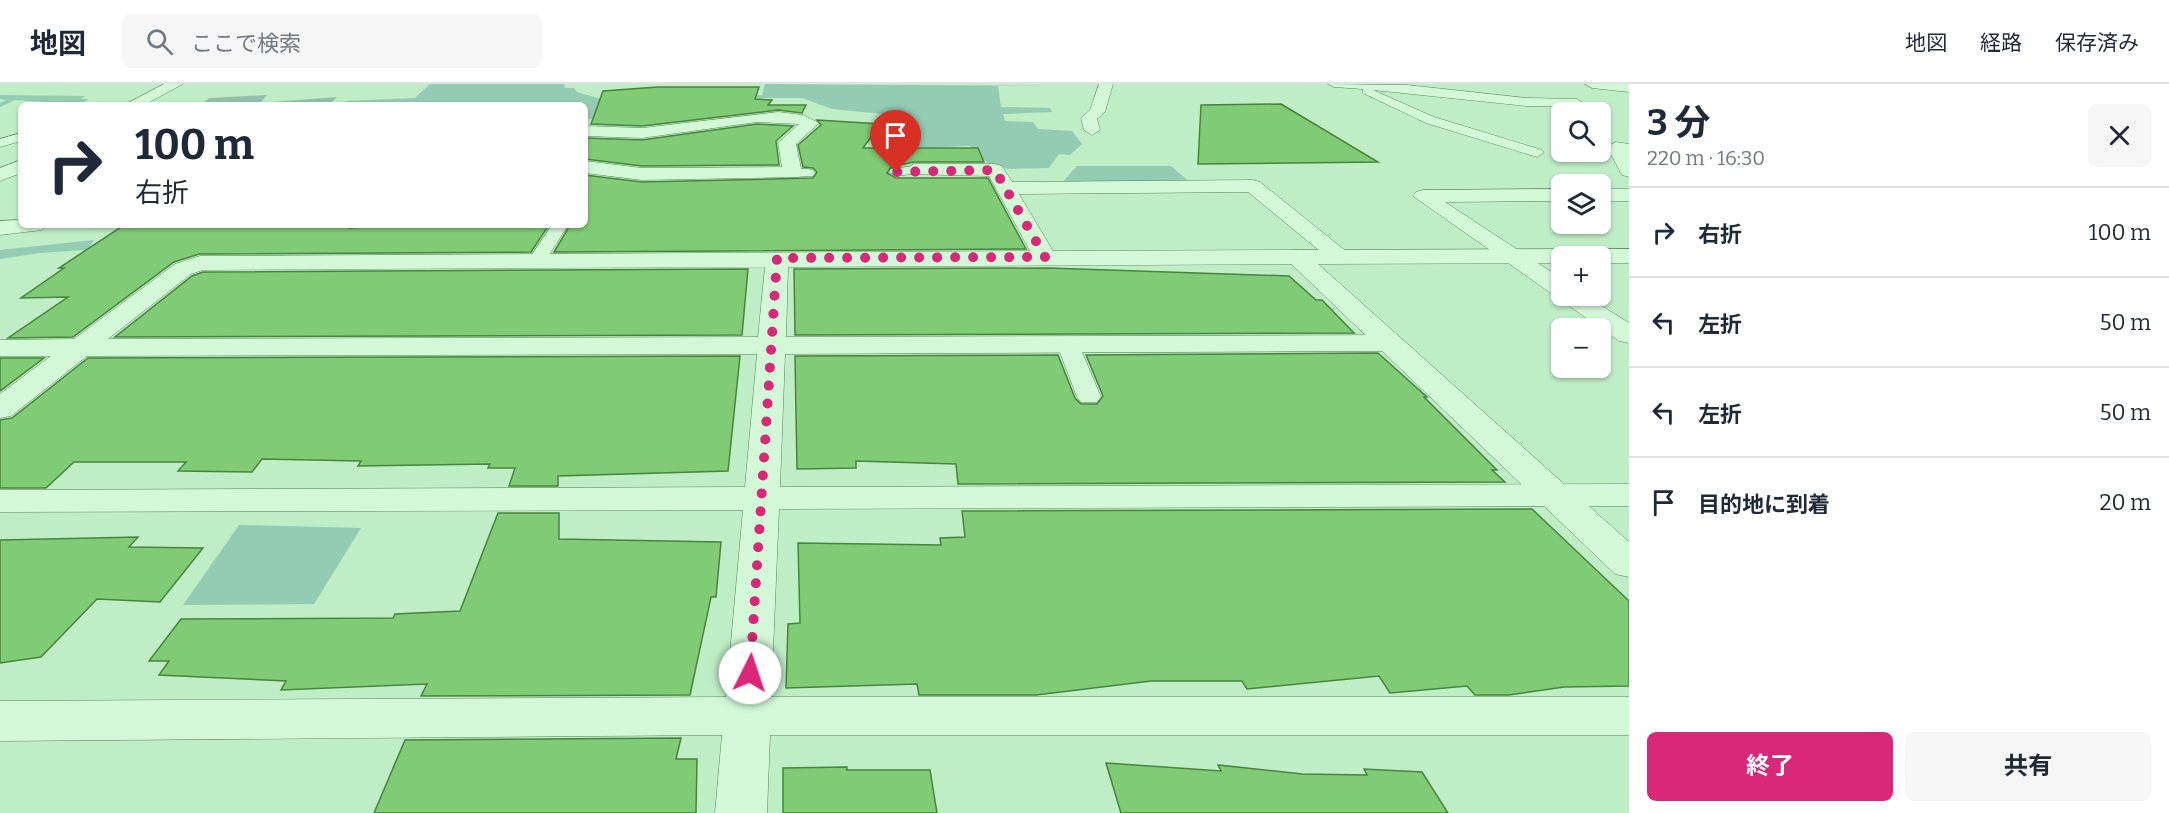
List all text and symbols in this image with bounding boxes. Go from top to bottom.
search box [122,14,542,68]
icon: search [143,25,176,58]
text: 地図 [30,27,86,60]
text: ここで検索 [191,30,301,57]
text: 地図 [1905,30,1947,56]
text: 経路 [1980,30,2022,56]
text: 保存済み [2055,30,2139,56]
text: 3 分 [1647,101,1710,145]
map controls [1551,102,1611,378]
button: search [1551,102,1611,162]
button: close [2088,104,2151,167]
pin [870,110,921,172]
icon: arrive [879,119,912,152]
text: 100 m [135,120,254,170]
icon: right [36,126,114,204]
text: 220 m · 16:30 [1647,146,1765,170]
button: layers [1551,174,1611,234]
text: 右折 [135,177,189,209]
icon: right [1647,216,1680,249]
text: 100 m [2088,219,2151,246]
text: 右折 [1698,221,1742,248]
button: + [1551,246,1611,306]
icon: left [1647,306,1680,339]
text: 50 m [2100,309,2151,336]
text: 左折 [1698,311,1742,338]
button: − [1551,318,1611,378]
icon: left [1647,396,1680,429]
text: 50 m [2100,399,2151,426]
text: 左折 [1698,401,1742,428]
icon: arrive [1647,486,1680,519]
text: 20 m [2100,489,2151,516]
text: 目的地に到着 [1698,491,1830,518]
position arrow [718,641,782,705]
button: 終了 [1647,732,1893,801]
button: 共有 [1905,732,2151,801]

